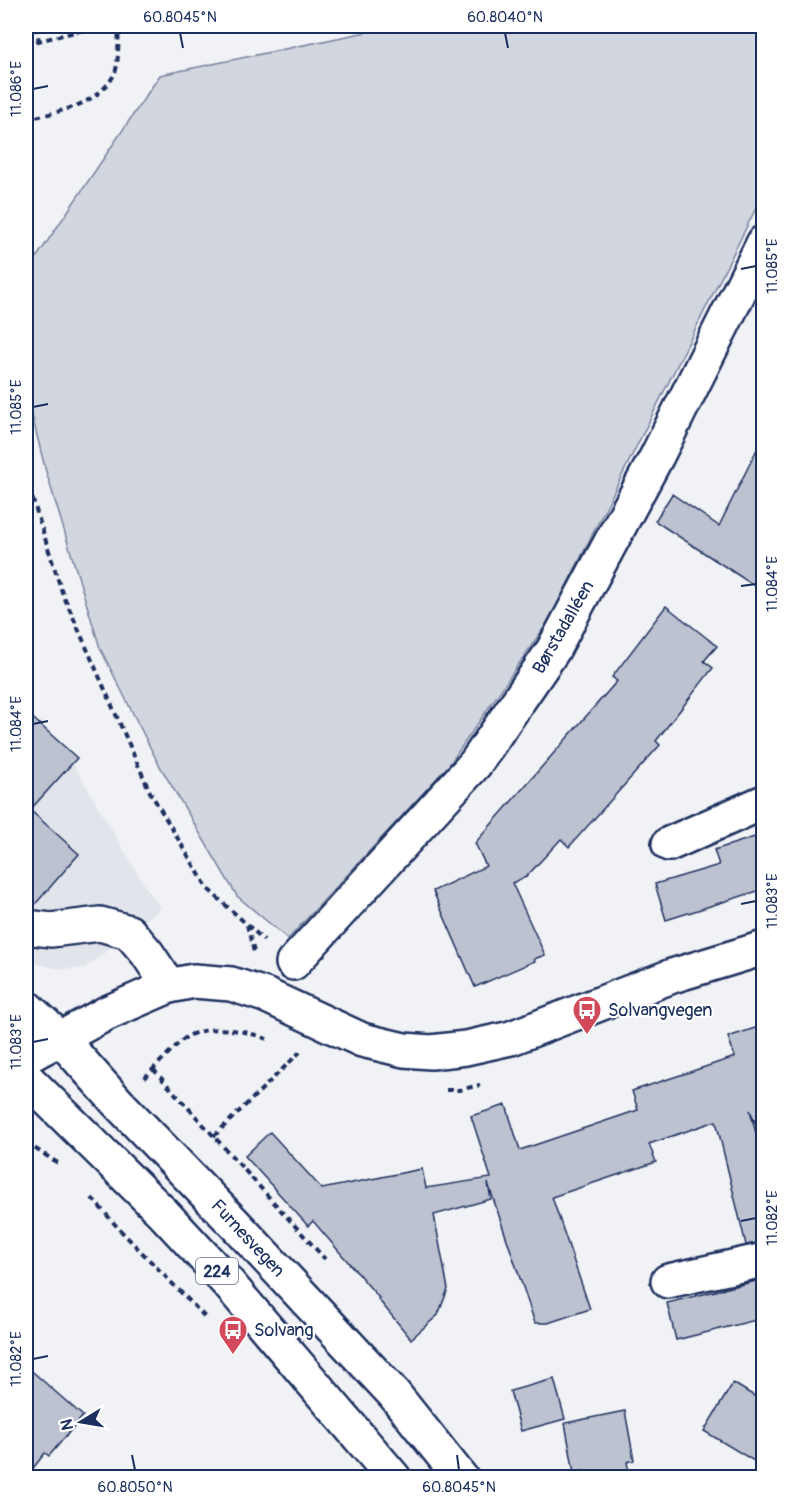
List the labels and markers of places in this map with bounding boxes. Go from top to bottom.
bus stop icon: Solvangvegen [571,994,603,1036]
place label: Solvangvegen [608,999,712,1022]
bus stop icon: Solvang [217,1314,249,1356]
place label: Solvang [254,1319,314,1342]

